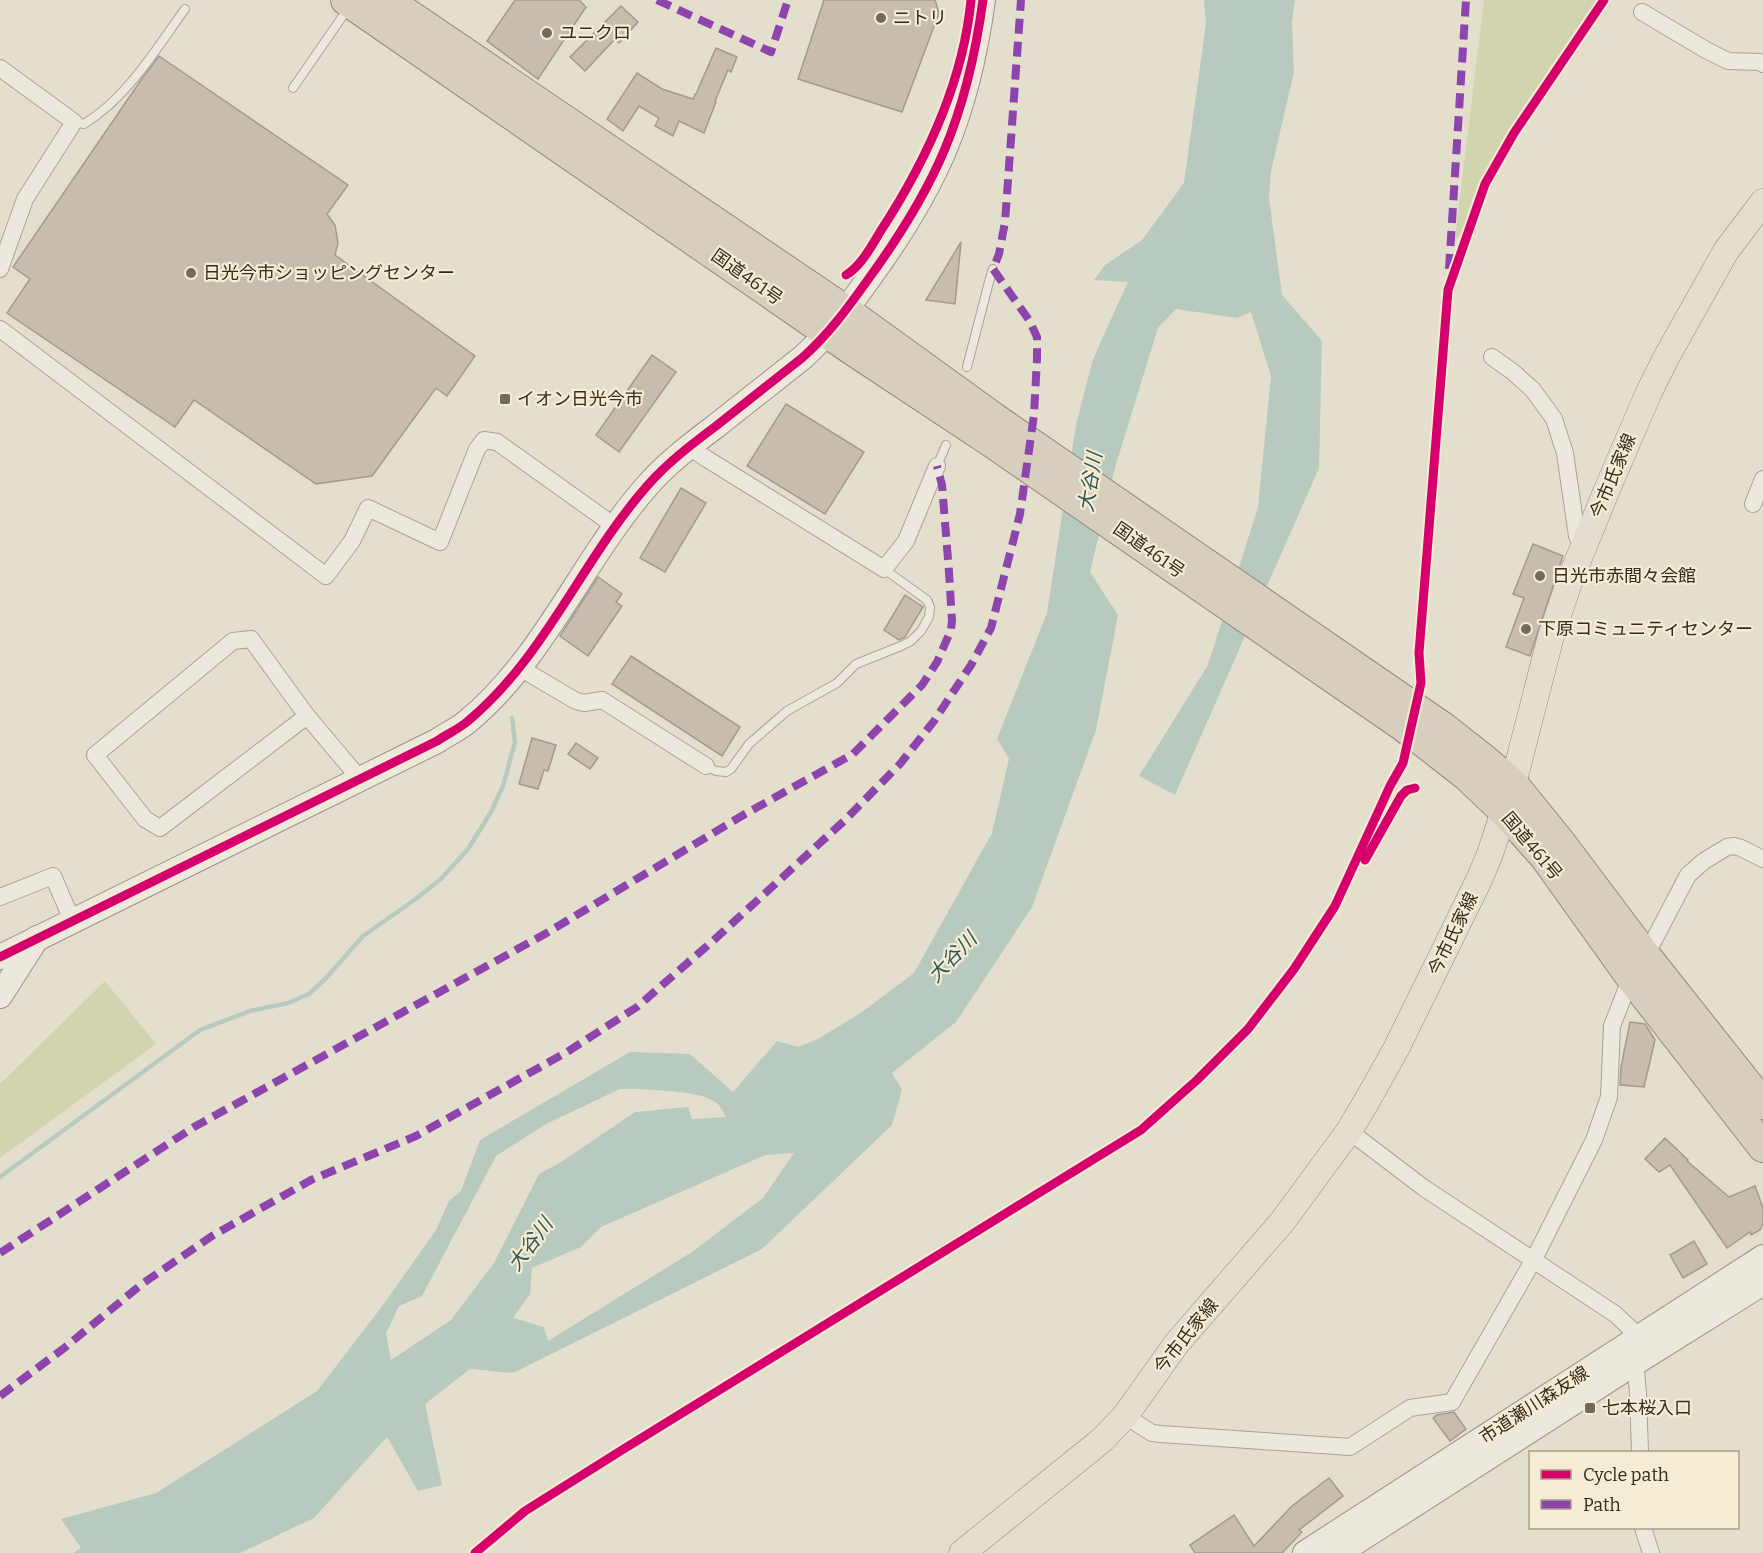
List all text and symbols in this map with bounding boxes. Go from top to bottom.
place label: ニトリ [893,7,947,29]
marker: ニトリ [874,11,888,25]
place label: ユニクロ [559,22,631,44]
marker: ユニクロ [540,26,554,40]
street label: 国道461号 [707,244,787,310]
place label: 日光今市ショッピングセンター [203,262,455,284]
marker: 日光今市ショッピングセンター [184,266,198,280]
place label: イオン日光今市 [517,388,643,410]
marker: イオン日光今市 [498,392,512,406]
street label: 今市氏家線 [1585,430,1641,522]
water label: 大谷川 [1073,449,1107,514]
street label: 国道461号 [1109,517,1189,583]
place label: 日光市赤間々会館 [1552,565,1696,587]
marker: 日光市赤間々会館 [1533,569,1547,583]
place label: 下原コミュニティセンター [1538,618,1753,640]
marker: 下原コミュニティセンター [1519,622,1533,636]
street label: 国道461号 [1497,807,1567,885]
street label: 今市氏家線 [1423,889,1483,979]
water label: 大谷川 [923,926,983,987]
water label: 大谷川 [502,1211,559,1275]
street label: 今市氏家線 [1149,1294,1223,1378]
street label: 市道瀬川森友線 [1475,1361,1593,1449]
place label: 七本桜入口 [1602,1397,1692,1419]
marker: 七本桜入口 [1583,1401,1597,1415]
legend [1529,1451,1739,1529]
text: Cycle path [1583,1464,1669,1486]
text: Path [1583,1494,1621,1516]

